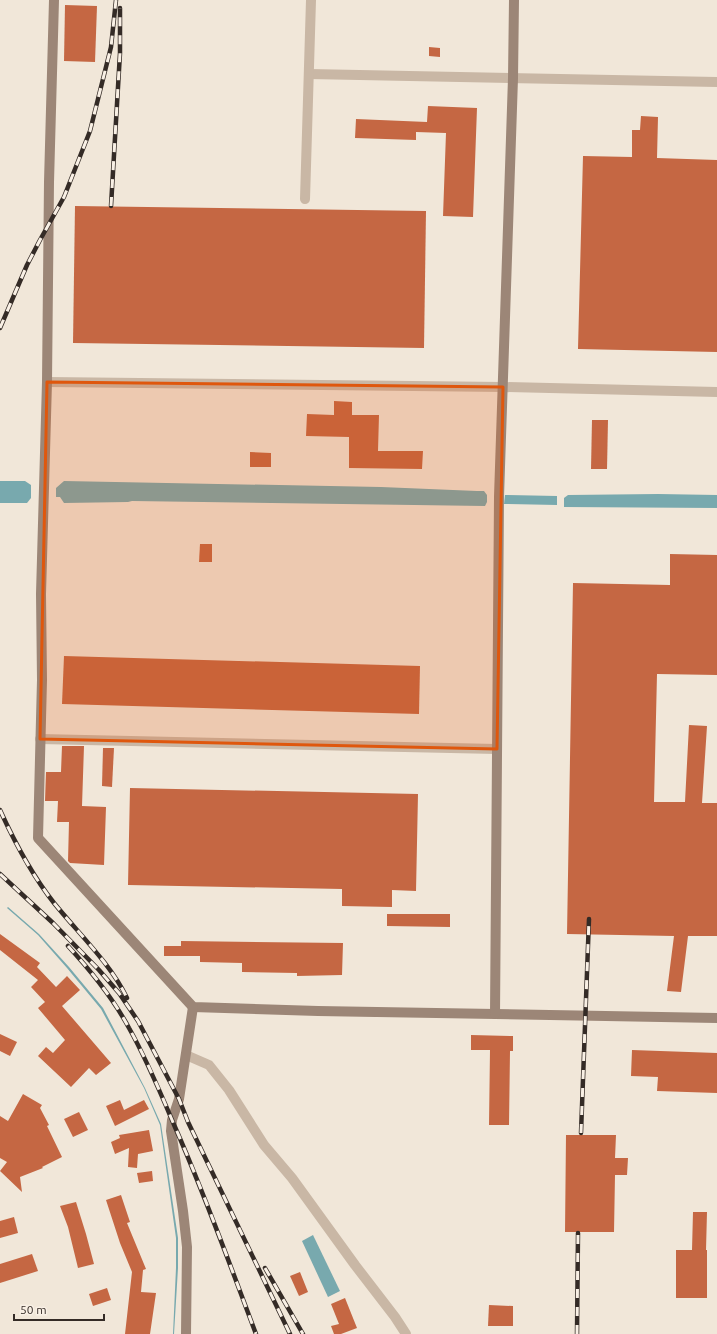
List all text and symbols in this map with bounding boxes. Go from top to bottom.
scale bar [14,1296,104,1322]
text: 50 m [20,1303,47,1316]

